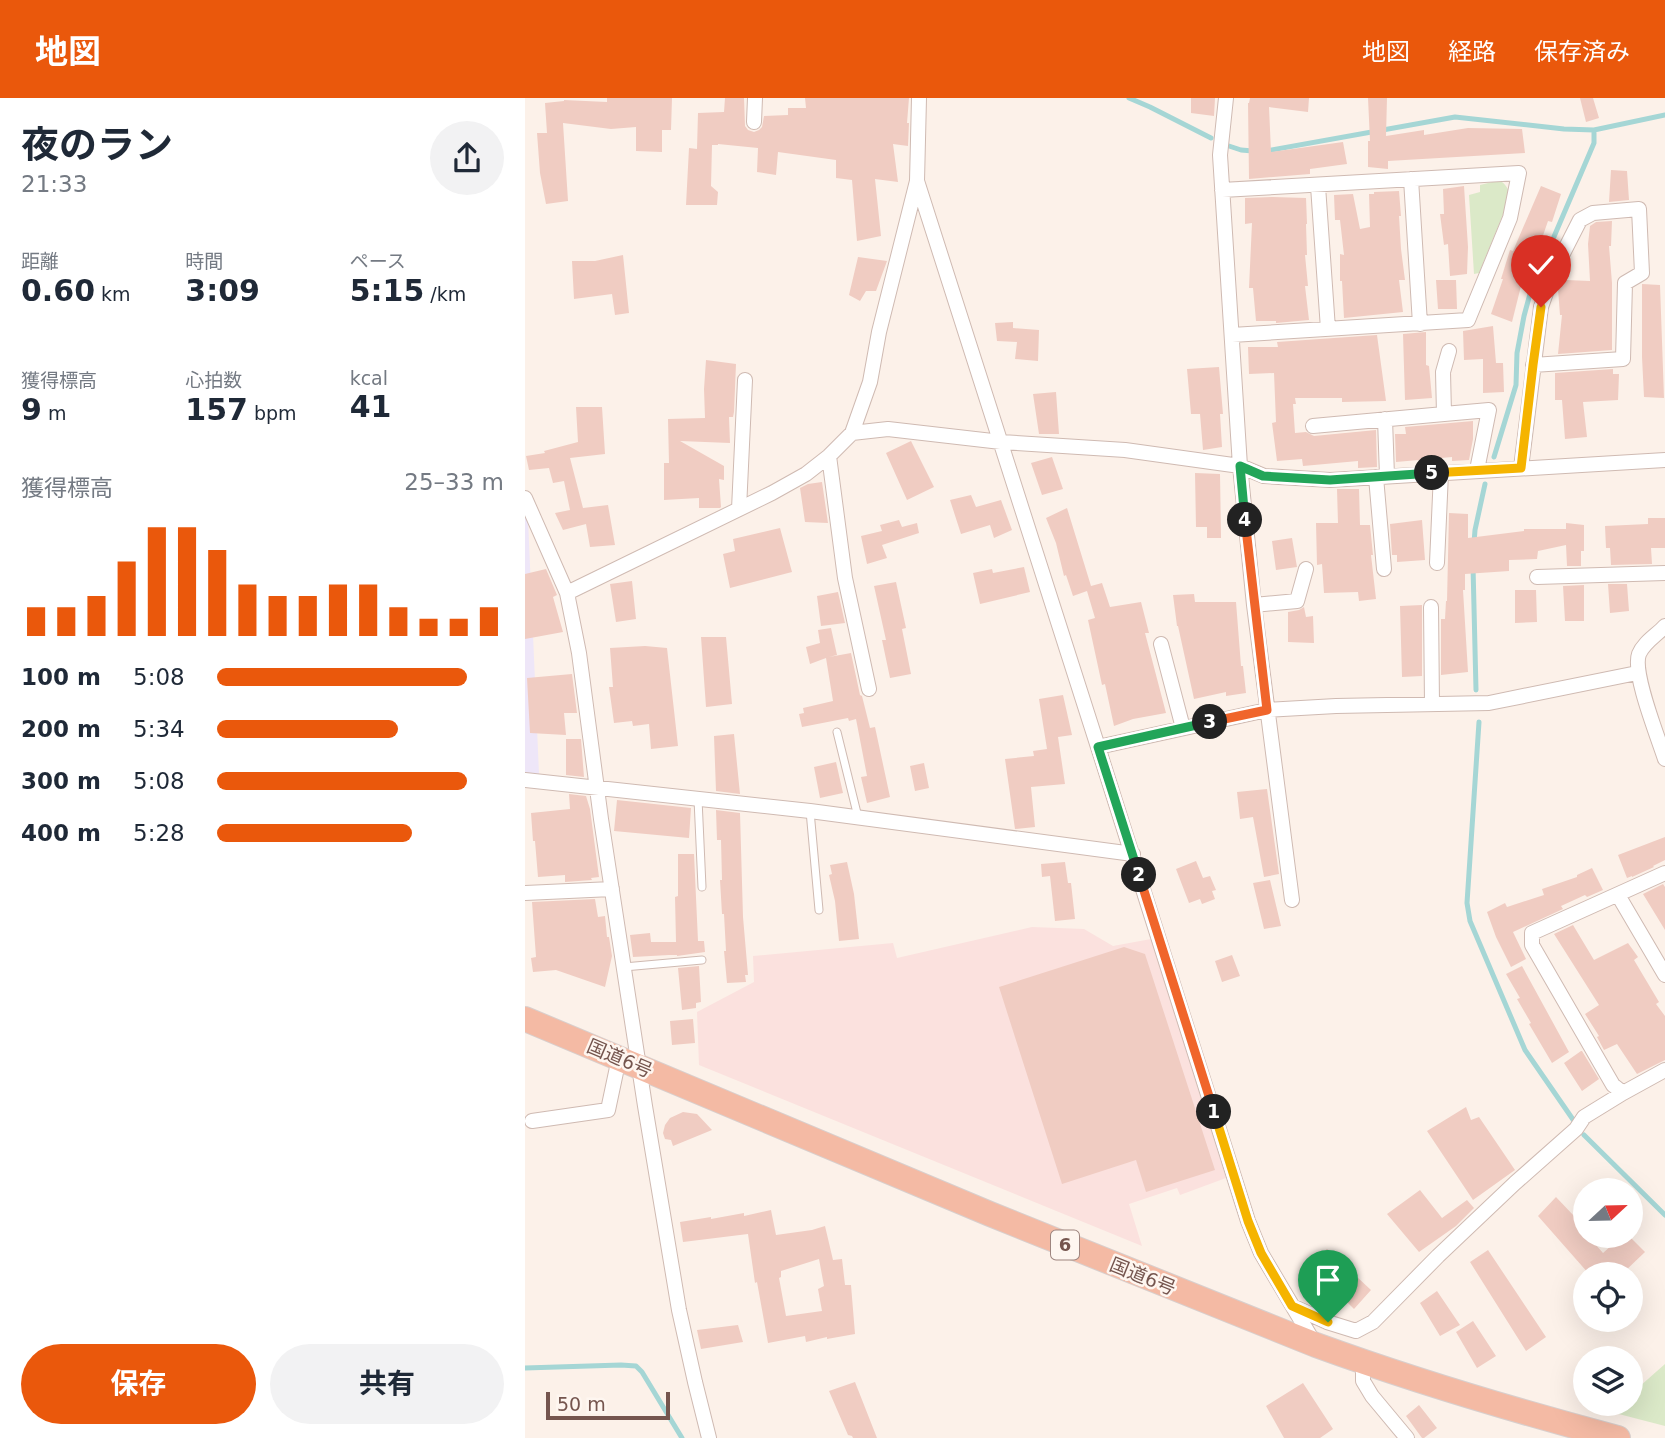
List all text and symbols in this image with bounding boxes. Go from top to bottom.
text: 地図 [35,32,101,71]
text: 地図 [1362,38,1410,66]
text: 経路 [1448,38,1496,66]
text: 保存済み [1534,38,1630,66]
button: share [430,121,504,195]
text: 夜のラン [21,123,173,167]
text: 21:33 [21,171,87,197]
pin [1511,235,1571,307]
icon: check [1522,246,1560,284]
text: 距離 [21,250,59,272]
text: 時間 [185,250,223,272]
text: ペース [350,250,406,272]
text: 0.60 [21,273,95,308]
text: 3:09 [185,273,260,308]
text: 5:15 [350,273,424,308]
text: km [95,283,131,305]
text: /km [424,283,466,305]
text: kcal [350,367,388,389]
text: 獲得標高 [21,369,97,391]
text: 心拍数 [185,369,242,391]
text: 41 [350,389,391,424]
text: 9 [21,392,42,427]
text: 157 [185,392,248,427]
text: m [42,402,66,424]
text: bpm [248,402,297,424]
pin: 5 [1415,456,1450,490]
text: 5 [1425,461,1438,483]
text: 25–33 m [404,469,504,495]
text: 獲得標高 [21,475,113,501]
pin: 4 [1227,502,1263,538]
text: 4 [1238,508,1251,530]
text: 100 m [21,664,101,690]
text: 5:08 [133,664,185,690]
pin: 3 [1193,704,1227,740]
text: 3 [1203,710,1216,732]
text: 200 m [21,716,101,742]
text: 5:34 [133,716,185,742]
text: 300 m [21,768,101,794]
text: 5:08 [133,768,185,794]
text: 400 m [21,820,101,846]
text: 5:28 [133,820,185,846]
pin: 2 [1121,858,1157,892]
text: 2 [1132,863,1145,885]
street label: 国道6号 [584,1034,656,1082]
pin: 1 [1197,1094,1231,1130]
text: 1 [1207,1100,1220,1122]
north arrow [1573,1178,1643,1248]
map controls [1573,1178,1643,1416]
road number: 6 [1051,1230,1079,1260]
pin [1298,1250,1358,1322]
street label: 国道6号 [1107,1253,1179,1299]
icon: arrive [1309,1261,1347,1299]
button: locate [1573,1262,1643,1332]
button: 保存 [21,1344,256,1424]
button: 共有 [270,1344,504,1424]
button: layers [1573,1346,1643,1416]
scale bar [546,1389,670,1421]
text: 50 m [557,1393,606,1415]

